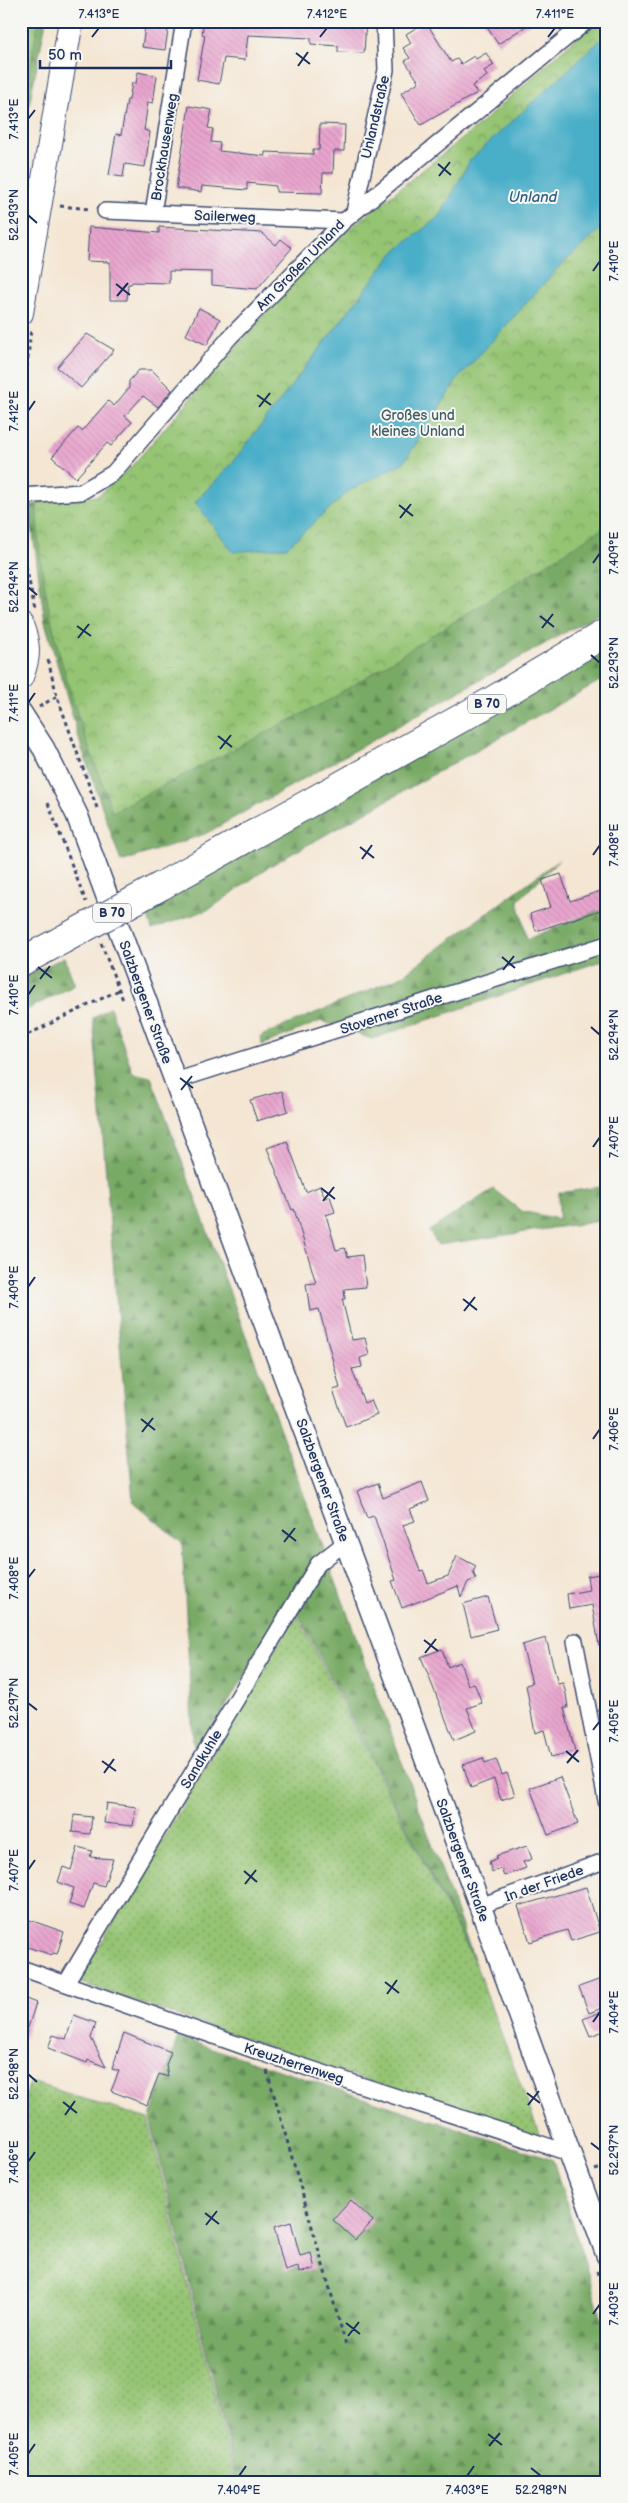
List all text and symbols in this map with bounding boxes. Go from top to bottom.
text: 7.413°E [79,7,119,22]
text: 7.412°E [307,7,347,22]
text: 7.411°E [536,7,574,22]
scale bar [40,38,171,70]
text: 50 m [48,46,82,65]
street label: Unlandstraße [358,74,393,160]
street label: Brockhausenweg [148,92,181,202]
text: 7.413°E [7,99,22,139]
water label: Unland [509,188,558,207]
text: 52.293°N [7,189,22,241]
street label: Sailerweg [194,207,256,226]
street label: Am Großen Unland [253,216,348,314]
text: 7.410°E [607,241,622,281]
text: 7.412°E [7,391,22,431]
park label: Großes und kleines Unland [371,407,465,440]
text: 7.409°E [607,531,622,574]
text: 52.294°N [7,561,22,613]
text: 52.293°N [607,637,622,689]
text: 7.411°E [7,684,22,722]
road number: B 70 [468,694,506,714]
text: 7.408°E [607,823,622,867]
road number: B 70 [93,904,131,922]
street label: Salzbergener Straße [115,938,176,1066]
text: 7.410°E [7,975,22,1015]
street label: Stoverner Straße [338,989,444,1038]
text: 52.294°N [607,1009,622,1061]
text: 7.407°E [607,1116,622,1158]
text: 7.409°E [7,1265,22,1308]
text: 7.406°E [607,1407,622,1451]
street label: Salzbergener Straße [292,1416,353,1544]
text: 7.408°E [7,1556,22,1600]
text: 52.297°N [7,1678,22,1728]
text: 7.405°E [607,1700,622,1742]
street label: Sandkuhle [177,1727,226,1792]
street label: Salzbergener Straße [432,1796,493,1924]
text: 7.407°E [7,1849,22,1891]
street label: In der Friede [503,1861,586,1906]
text: 7.404°E [607,1990,622,2033]
street label: Kreuzherrenweg [242,2039,346,2088]
text: 52.298°N [7,2048,22,2100]
text: 52.297°N [607,2125,622,2175]
text: 7.406°E [7,2140,22,2184]
text: 7.403°E [607,2282,622,2326]
text: 7.405°E [7,2433,22,2475]
text: 7.404°E [218,2483,261,2498]
text: 7.403°E [445,2483,489,2498]
text: 52.298°N [515,2483,567,2498]

